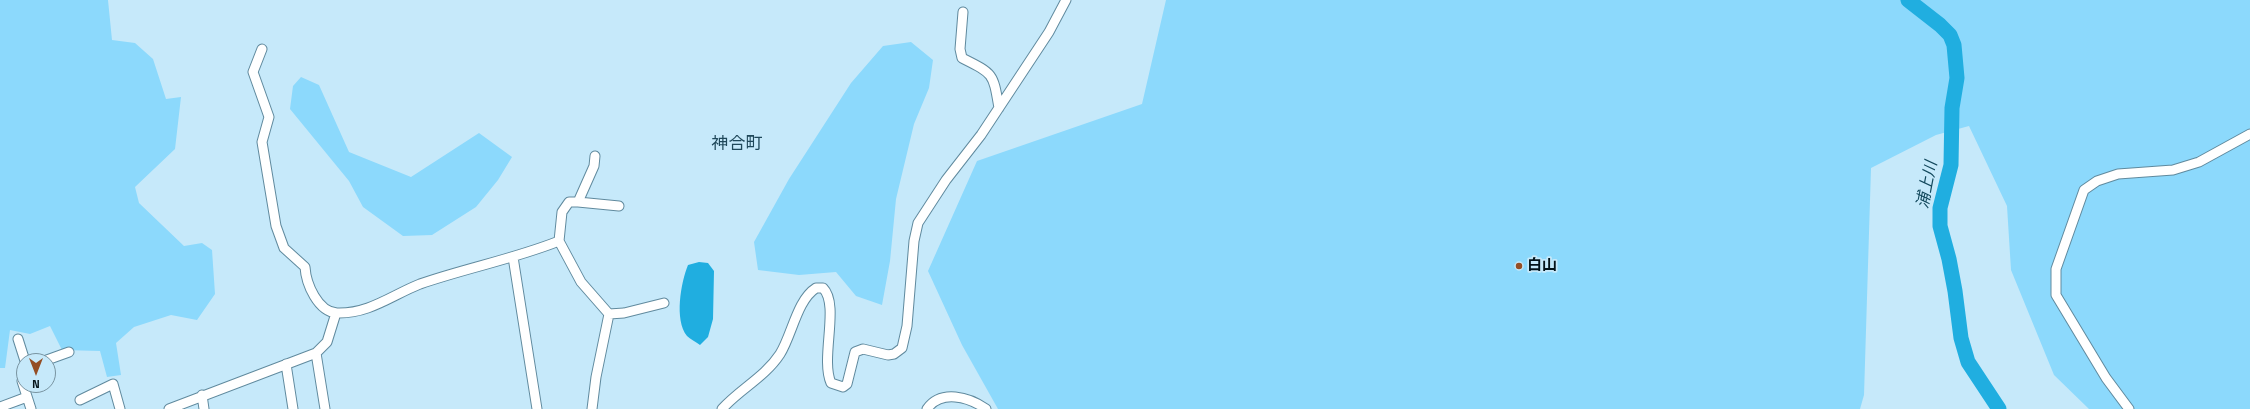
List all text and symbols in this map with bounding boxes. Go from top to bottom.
district label: 神合町 [712,135,762,155]
water label: 浦上川 [1914,160,1942,210]
place label: 白山 [1527,257,1557,275]
marker: 白山 [1514,261,1524,271]
north arrow [16,353,56,393]
text: N [32,376,40,392]

